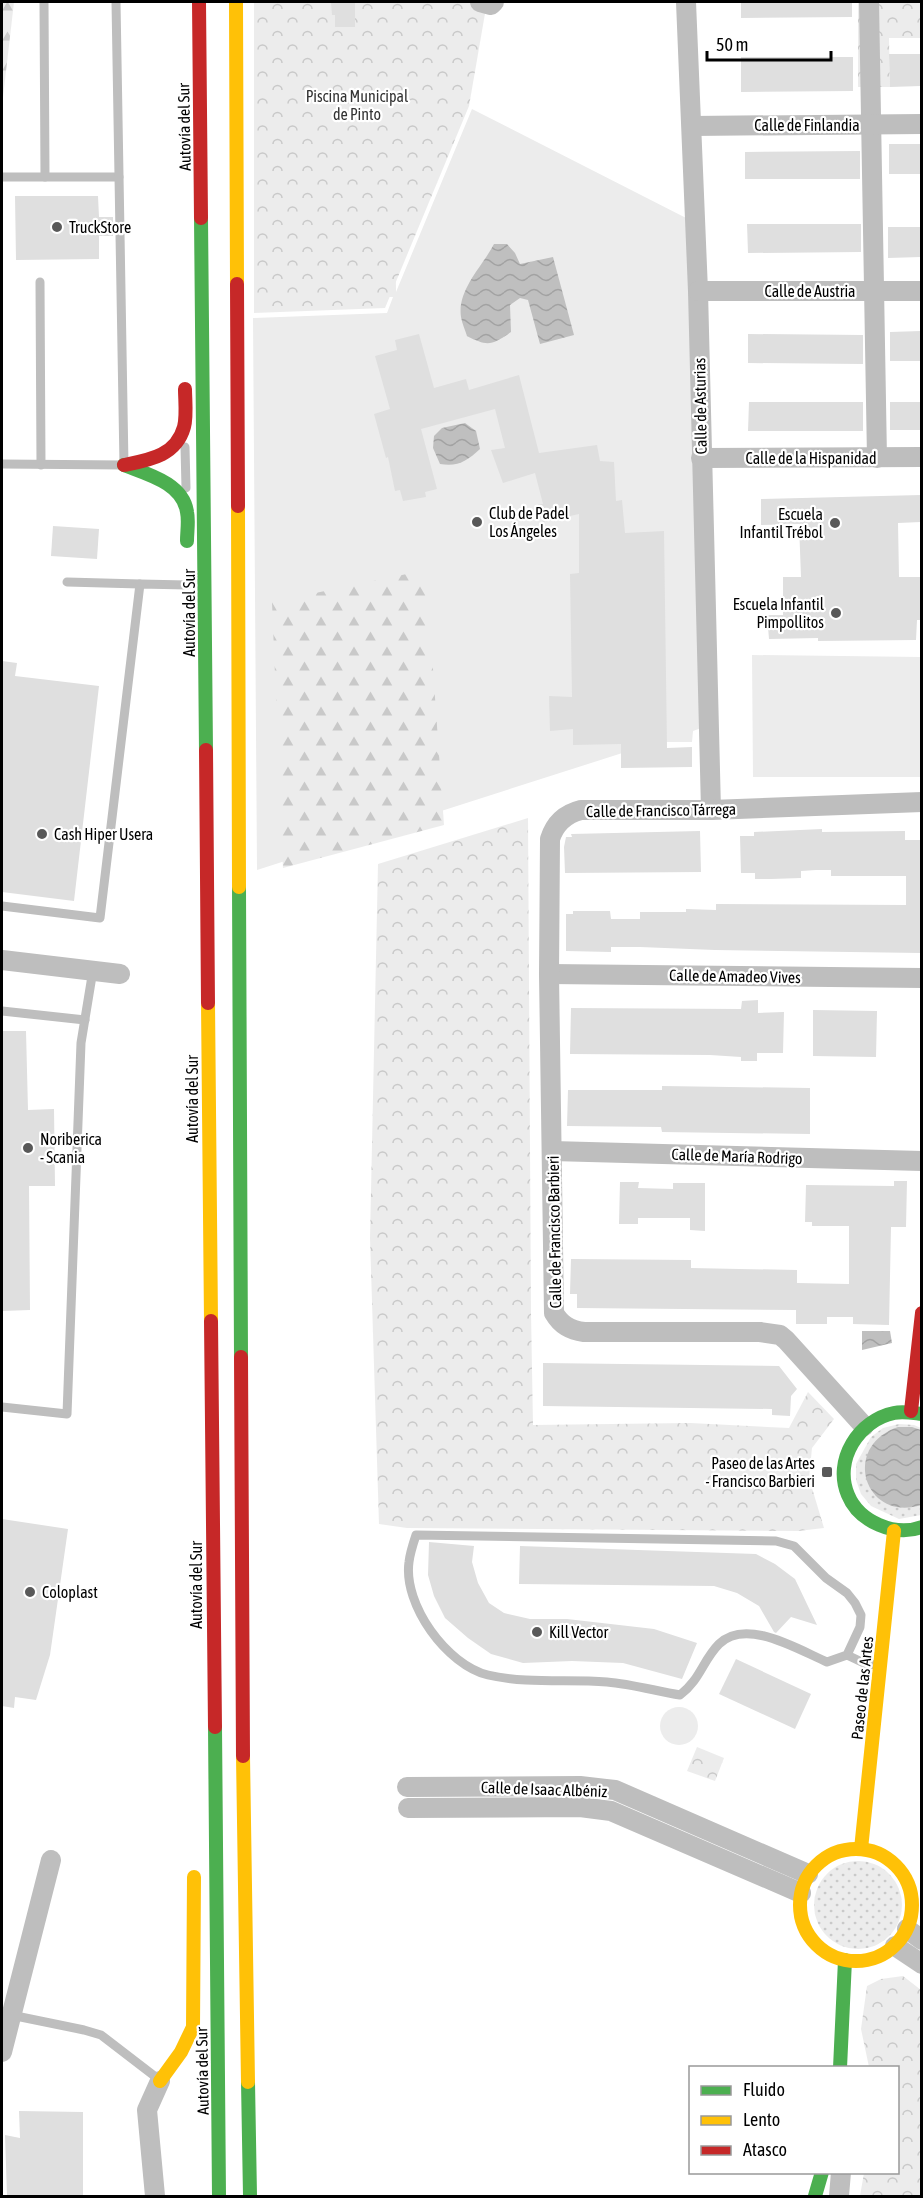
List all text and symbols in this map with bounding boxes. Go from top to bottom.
scale bar [707,24,832,62]
text: 50 m [716,34,748,55]
street label: Autovía del Sur [174,83,194,171]
park label: Piscina Municipal de Pinto [306,87,409,123]
street label: Calle de Finlandia [754,116,860,134]
place label: TruckStore [69,218,131,236]
marker: TruckStore [50,220,64,234]
street label: Calle de Austria [764,282,856,300]
street label: Calle de Asturias [690,357,710,455]
street label: Calle de la Hispanidad [745,449,877,468]
place label: Club de Padel Los Ángeles [489,504,570,541]
place label: Escuela Infantil Trébol [739,505,824,541]
marker: Club de Padel Los Ángeles [470,515,484,529]
marker: Escuela Infantil Trébol [828,516,842,530]
street label: Autovía del Sur [180,569,198,657]
place label: Escuela Infantil Pimpollitos [733,595,825,632]
marker: Escuela Infantil Pimpollitos [829,606,843,620]
street label: Calle de Francisco Tárrega [586,800,736,821]
place label: Cash Hiper Usera [54,825,153,844]
marker: Cash Hiper Usera [35,827,49,841]
street label: Calle de Amadeo Vives [669,966,801,986]
street label: Autovía del Sur [183,1055,201,1143]
place label: Noriberica - Scania [40,1130,102,1166]
marker: Noriberica - Scania [21,1141,35,1155]
street label: Calle de María Rodrigo [671,1145,803,1168]
street label: Calle de Francisco Barbieri [544,1155,564,1309]
place label: Paseo de las Artes - Francisco Barbieri [706,1454,815,1490]
marker: Paseo de las Artes - Francisco Barbieri [820,1465,834,1479]
street label: Autovía del Sur [187,1541,205,1629]
place label: Coloplast [42,1583,98,1602]
marker: Coloplast [23,1585,37,1599]
place label: Kill Vector [549,1623,609,1641]
marker: Kill Vector [530,1625,544,1639]
street label: Paseo de las Artes [848,1635,876,1741]
street label: Calle de Isaac Albéniz [481,1778,608,1800]
street label: Autovía del Sur [192,2027,212,2115]
legend [689,2066,899,2174]
text: Fluido [743,2079,785,2100]
text: Lento [743,2109,780,2130]
text: Atasco [743,2139,787,2160]

